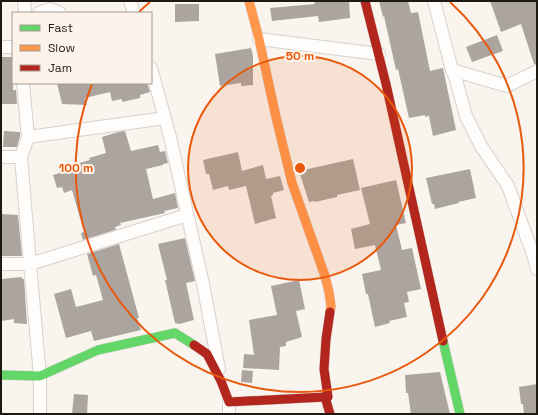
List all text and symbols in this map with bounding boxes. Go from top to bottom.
legend [12,12,152,84]
text: Fast [48,20,73,36]
text: Slow [48,40,75,56]
text: 50 m [286,48,314,64]
text: Jam [48,60,72,76]
text: 100 m [59,160,93,176]
centre of rings [293,161,307,175]

